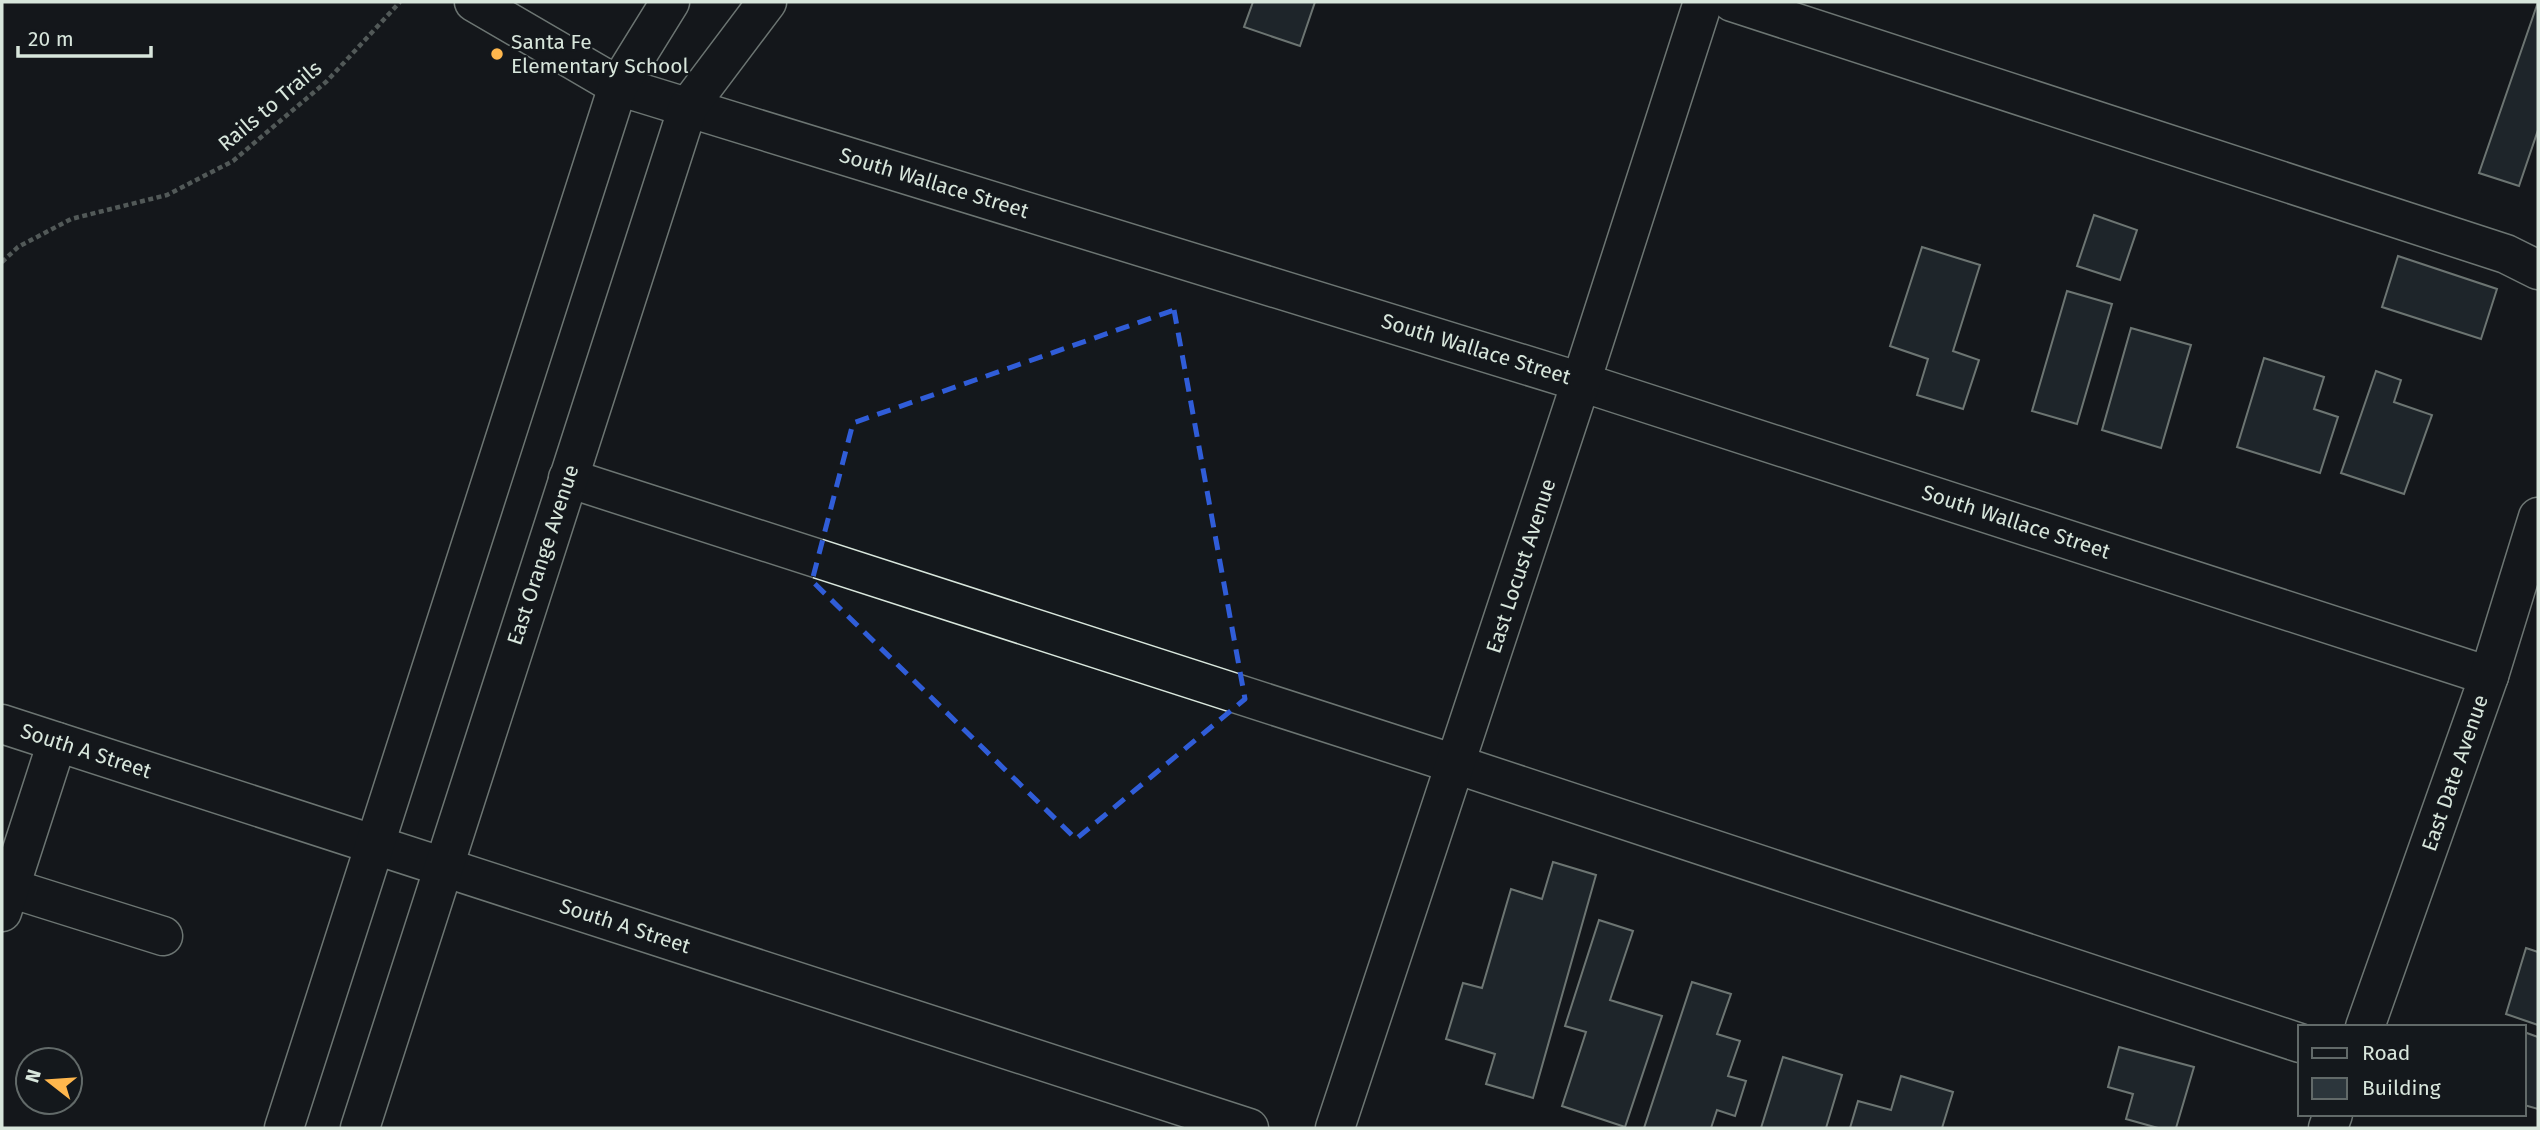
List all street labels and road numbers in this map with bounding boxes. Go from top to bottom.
street label: Rails to Trails [213,55,327,157]
street label: South Wallace Street [836,142,1032,224]
street label: South Wallace Street [1378,308,1574,390]
street label: East Orange Avenue [502,462,584,648]
street label: East Locust Avenue [1481,475,1561,657]
street label: South Wallace Street [1919,479,2114,565]
street label: East Date Avenue [2416,691,2494,855]
street label: South A Street [17,718,155,784]
street label: South A Street [556,893,694,959]

